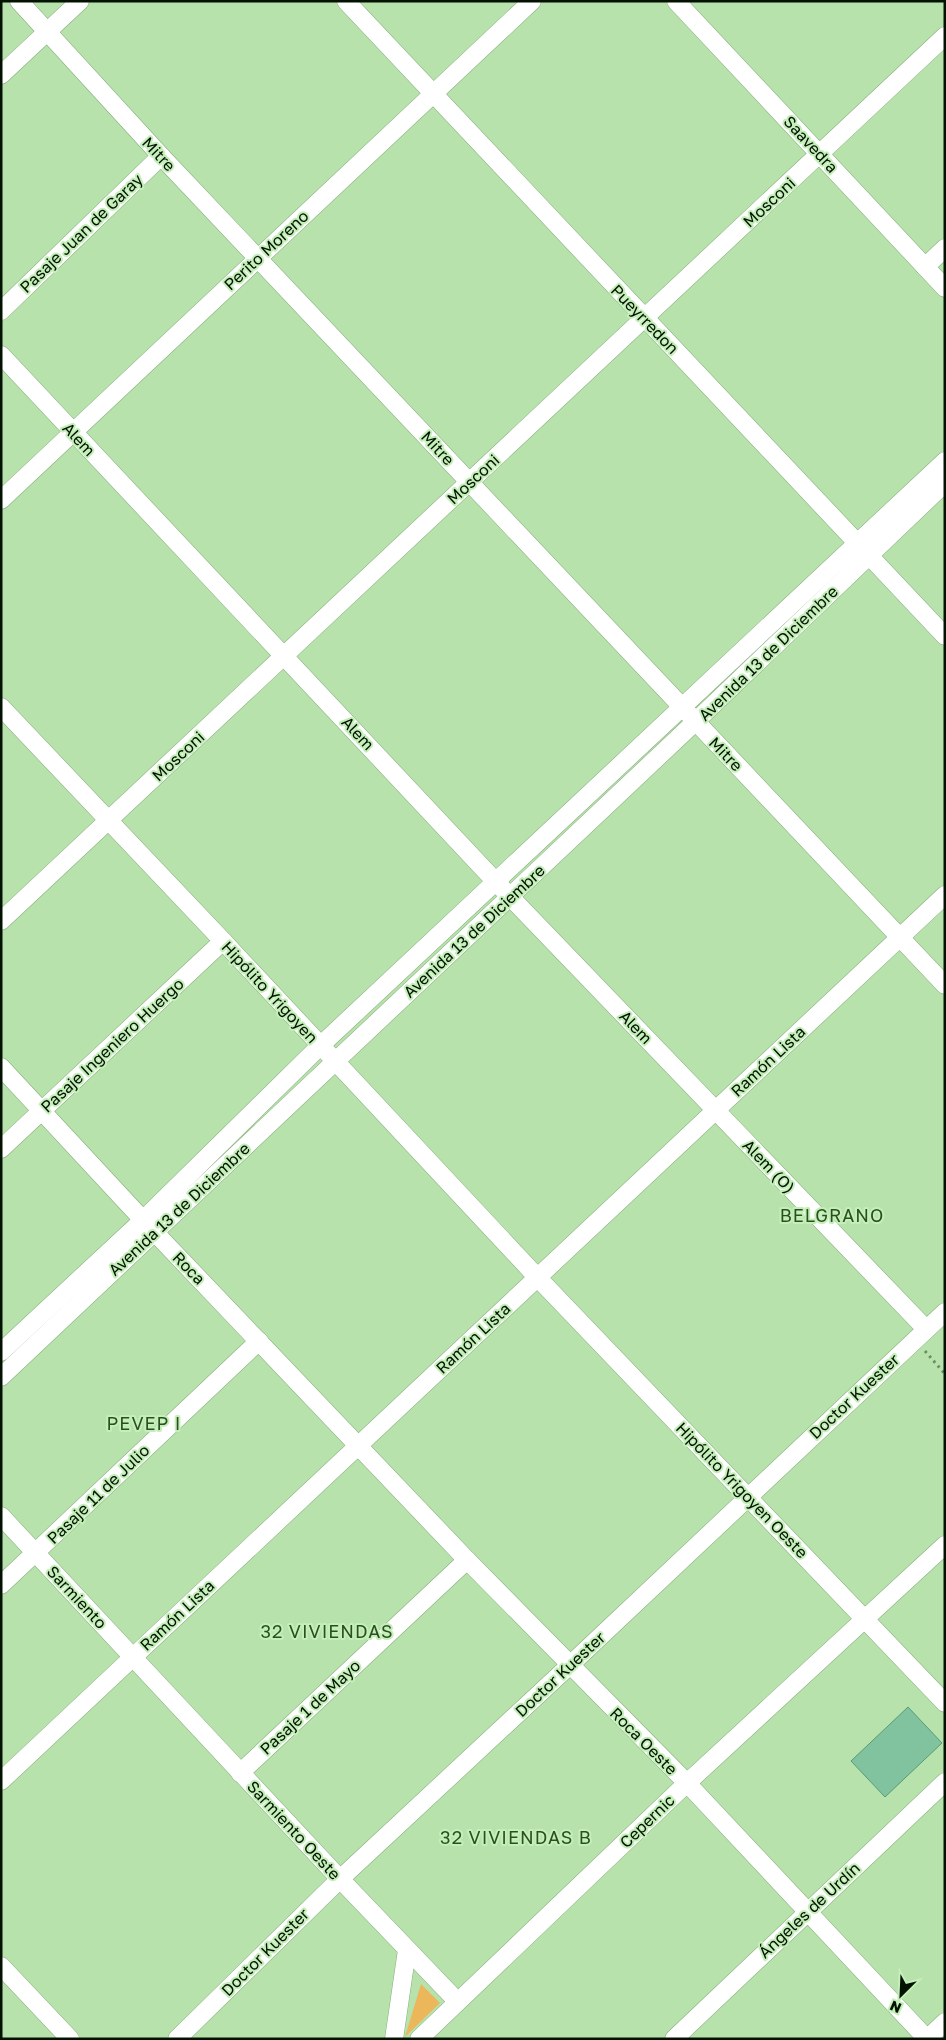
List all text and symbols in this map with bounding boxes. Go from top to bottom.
street label: Saavedra [780,111,842,177]
street label: Mitre [138,133,180,175]
street label: Pasaje Juan de Garay [15,169,147,297]
street label: Mosconi [739,173,799,231]
street label: Perito Moreno [220,206,312,294]
street label: Pueyrredon [607,280,683,358]
street label: Alem [58,418,100,460]
street label: Mitre [417,427,459,469]
street label: Mosconi [443,450,503,508]
street label: Avenida 13 de Diciembre [694,581,842,725]
street label: Alem [337,712,379,754]
street label: Mosconi [148,727,208,785]
street label: Mitre [705,733,747,775]
street label: Avenida 13 de Diciembre [399,860,549,1002]
street label: Hipólito Yrigoyen [218,937,322,1047]
street label: Pasaje Ingeniero Huergo [36,974,188,1116]
street label: Alem [615,1006,657,1048]
street label: Ramón Lista [727,1021,809,1101]
street label: Alem (O) [739,1135,799,1197]
street label: Avenida 13 de Diciembre [104,1138,254,1280]
district label: BELGRANO [780,1204,884,1226]
street label: Roca [169,1247,209,1289]
street label: Ramón Lista [432,1298,514,1378]
street label: Doctor Kuester [805,1349,903,1443]
district label: PEVEP I [107,1412,181,1434]
street label: Hipólito Yrigoyen Oeste [672,1418,812,1562]
street label: Pasaje 11 de Julio [43,1440,153,1548]
street label: Sarmiento [43,1561,111,1633]
street label: Ramón Lista [136,1575,218,1655]
district label: 32 VIVIENDAS [260,1620,394,1642]
street label: Doctor Kuester [511,1627,609,1721]
street label: Pasaje 1 de Mayo [256,1655,364,1759]
street label: Roca Oeste [606,1703,682,1779]
street label: Sarmiento Oeste [243,1776,345,1884]
street label: Cepernic [615,1790,679,1852]
district label: 32 VIVIENDAS B [440,1826,592,1848]
street label: Ángeles de Urdín [754,1858,864,1962]
street label: Doctor Kuester [217,1904,313,2000]
north arrow [876,1970,926,2020]
text: N [887,1997,904,2017]

